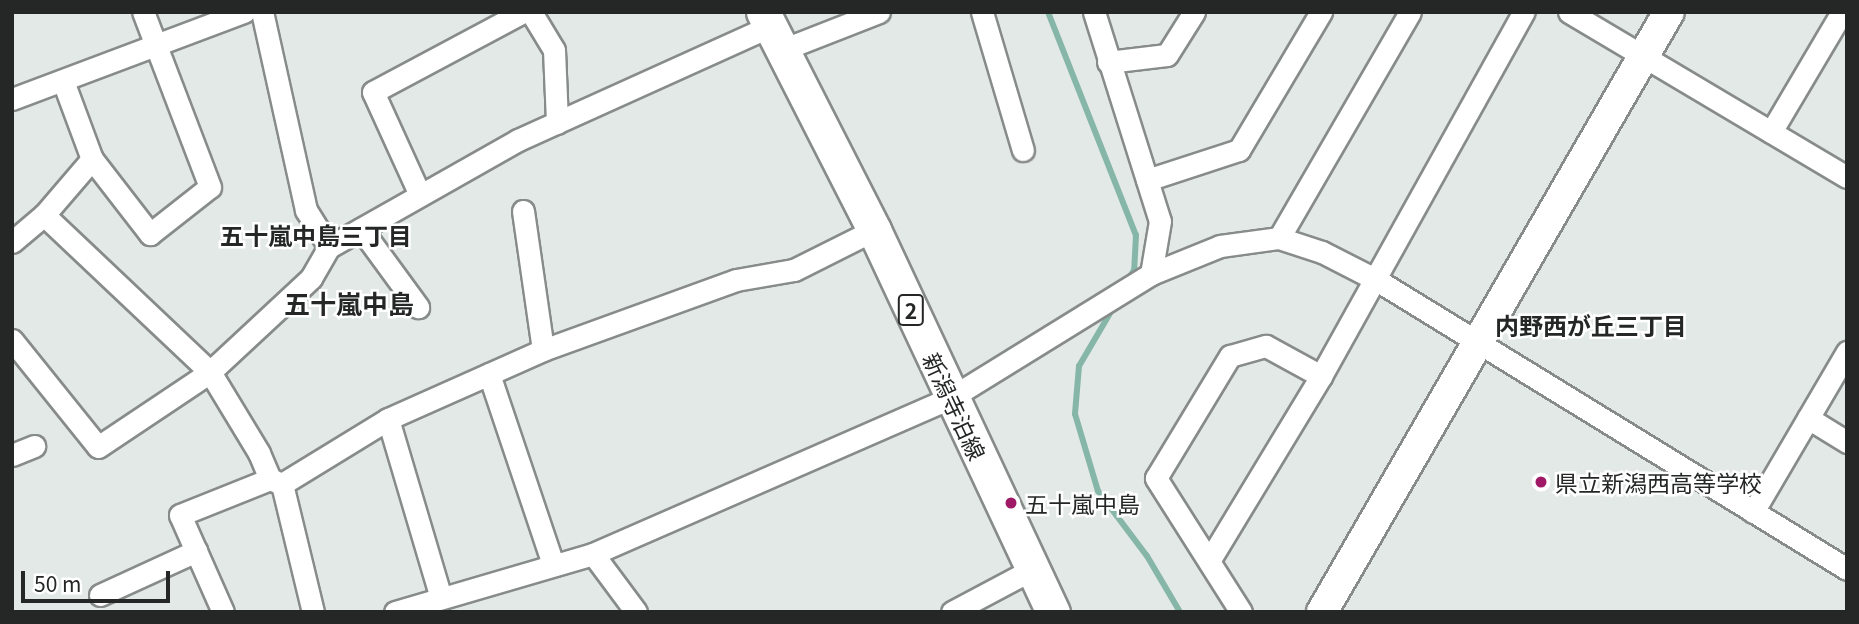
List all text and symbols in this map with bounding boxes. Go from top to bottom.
district label: 五十嵐中島三丁目 [220,221,412,249]
district label: 五十嵐中島 [284,287,414,319]
road number: 2 [897,292,925,328]
district label: 内野西が丘三丁目 [1495,311,1687,339]
street label: 新潟寺泊線 [918,348,992,464]
place label: 県立新潟西高等学校 [1555,468,1762,496]
marker: 県立新潟西高等学校 [1533,474,1549,490]
place label: 五十嵐中島 [1025,489,1140,517]
marker: 五十嵐中島 [1003,495,1019,511]
scale bar [24,558,173,602]
text: 50 m [34,568,81,598]

